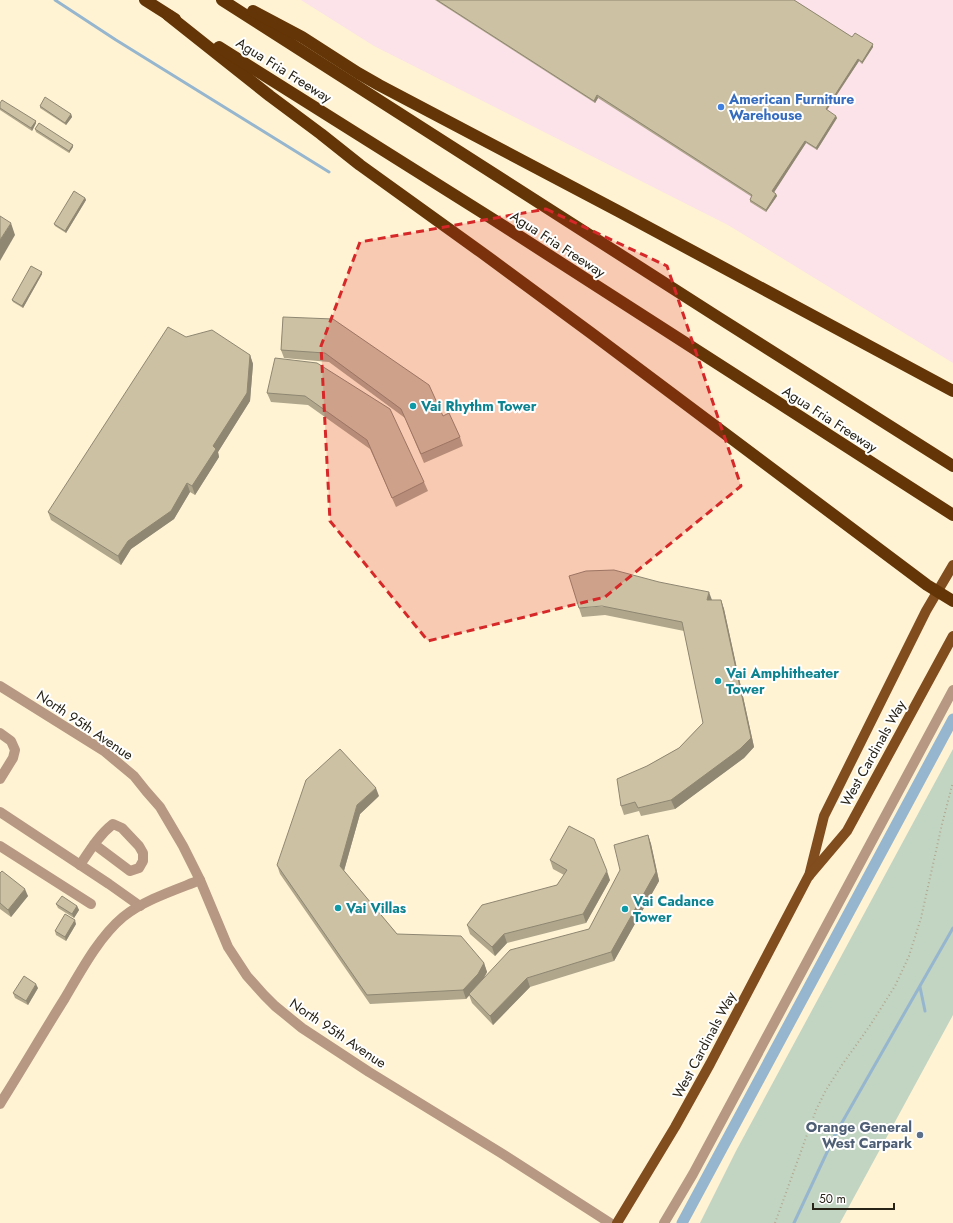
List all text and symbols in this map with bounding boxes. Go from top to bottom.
street label: Agua Fria Freeway [232,33,336,108]
place label: American Furniture Warehouse [728,89,854,125]
marker: American Furniture Warehouse [716,102,726,112]
street label: Agua Fria Freeway [507,206,610,283]
street label: Agua Fria Freeway [779,381,882,458]
place label: Vai Rhythm Tower [420,396,537,416]
marker: Vai Rhythm Tower [408,401,418,411]
place label: Vai Amphitheater Tower [725,663,839,699]
marker: Vai Amphitheater Tower [713,676,723,686]
street label: North 95th Avenue [33,685,137,765]
street label: West Cardinals Way [836,696,911,810]
place label: Vai Cadance Tower [632,891,714,927]
place label: Vai Villas [345,898,407,918]
marker: Vai Villas [333,903,343,913]
marker: Vai Cadance Tower [620,904,630,914]
street label: West Cardinals Way [667,987,741,1102]
street label: North 95th Avenue [286,993,390,1073]
place label: Orange General West Carpark [806,1117,912,1153]
marker: Orange General West Carpark [915,1130,925,1140]
scale bar [813,1185,894,1211]
text: 50 m [819,1190,846,1208]

